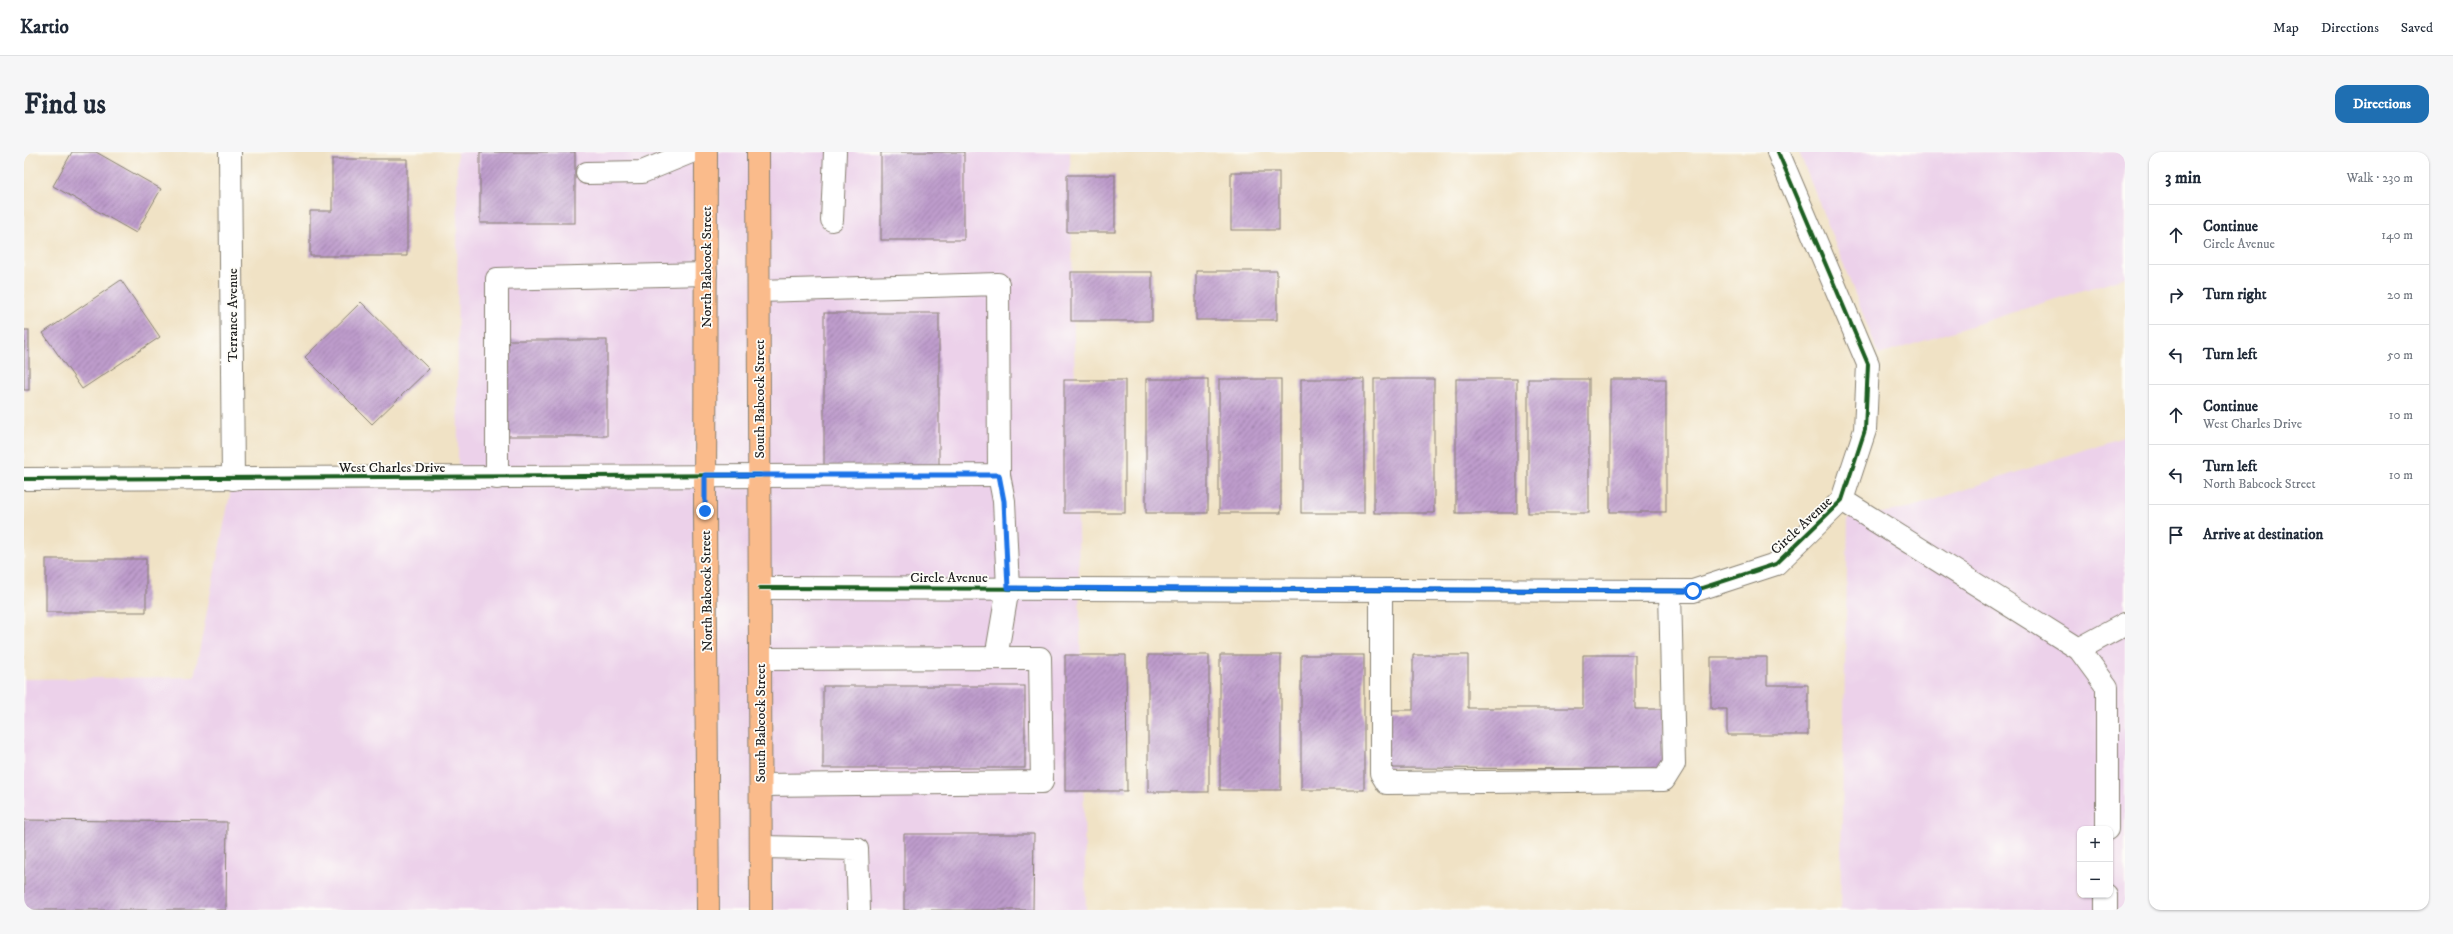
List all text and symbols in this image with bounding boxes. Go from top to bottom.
text: Kartio [20,16,69,39]
text: Map [2273,19,2299,37]
text: Directions [2321,19,2379,37]
text: Saved [2401,19,2433,37]
button: Directions [2335,85,2429,123]
text: Find us [24,87,106,122]
text: 3 min [2165,167,2201,189]
text: Walk · 230 m [2347,170,2413,186]
street label: North Babcock Street [698,206,716,328]
text: Continue [2203,217,2258,236]
icon: ahead [2165,224,2187,246]
text: 140 m [2381,227,2413,243]
text: Circle Avenue [2203,236,2275,252]
street label: Terrance Avenue [224,268,242,362]
icon: right [2165,284,2187,306]
text: Turn right [2203,285,2266,304]
text: 20 m [2387,287,2413,303]
street label: South Babcock Street [751,339,769,459]
icon: left [2165,344,2187,366]
text: Turn left [2203,345,2257,364]
text: 50 m [2387,347,2413,363]
text: Continue [2203,397,2258,416]
icon: ahead [2165,404,2187,426]
text: 10 m [2389,407,2413,423]
text: West Charles Drive [2203,416,2302,432]
text: Turn left [2203,457,2257,476]
street label: West Charles Drive [338,459,446,477]
icon: left [2165,464,2187,486]
text: 10 m [2389,467,2413,483]
text: North Babcock Street [2203,476,2316,492]
street label: Circle Avenue [1767,493,1836,559]
route end [696,502,714,520]
icon: arrive [2165,524,2187,546]
text: Arrive at destination [2203,525,2323,544]
street label: North Babcock Street [697,530,717,652]
street label: Circle Avenue [910,569,988,587]
route start [1684,582,1702,600]
street label: South Babcock Street [752,663,770,783]
map controls [2077,826,2113,898]
button: + [2077,826,2113,862]
button: − [2077,862,2113,898]

